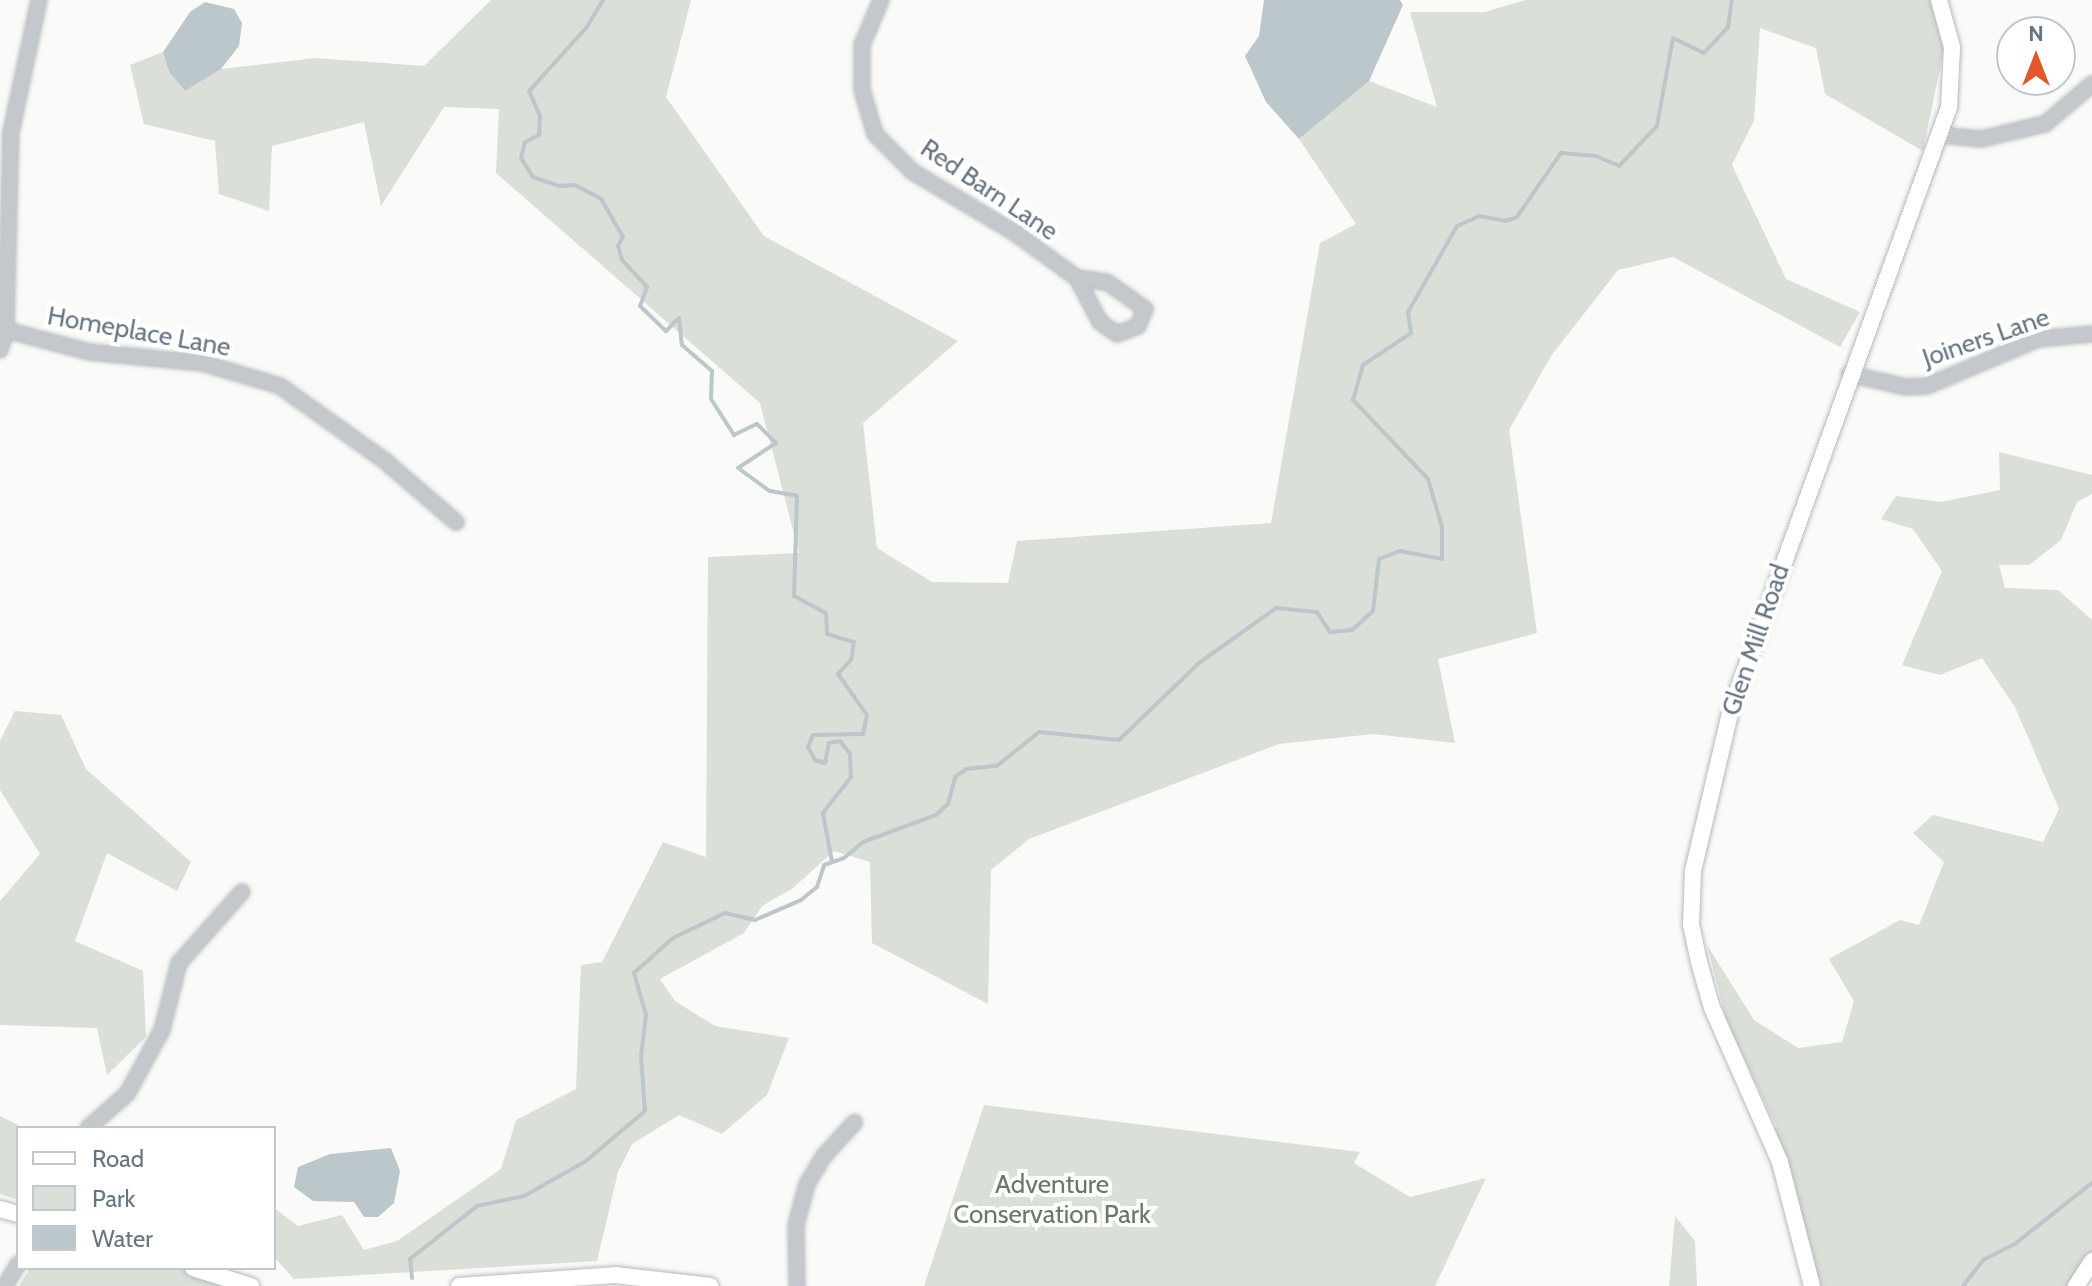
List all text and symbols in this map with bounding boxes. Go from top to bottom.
north arrow [1996,16,2076,96]
text: N [2028,20,2044,47]
street label: Red Barn Lane [914,133,1064,247]
street label: Homeplace Lane [45,301,233,363]
street label: Joiners Lane [1918,302,2054,374]
street label: Glen Mill Road [1716,560,1796,720]
legend [16,1126,276,1270]
text: Road [92,1144,144,1173]
park label: Adventure Conservation Park [953,1169,1151,1230]
text: Park [92,1184,135,1213]
text: Water [92,1224,153,1253]

